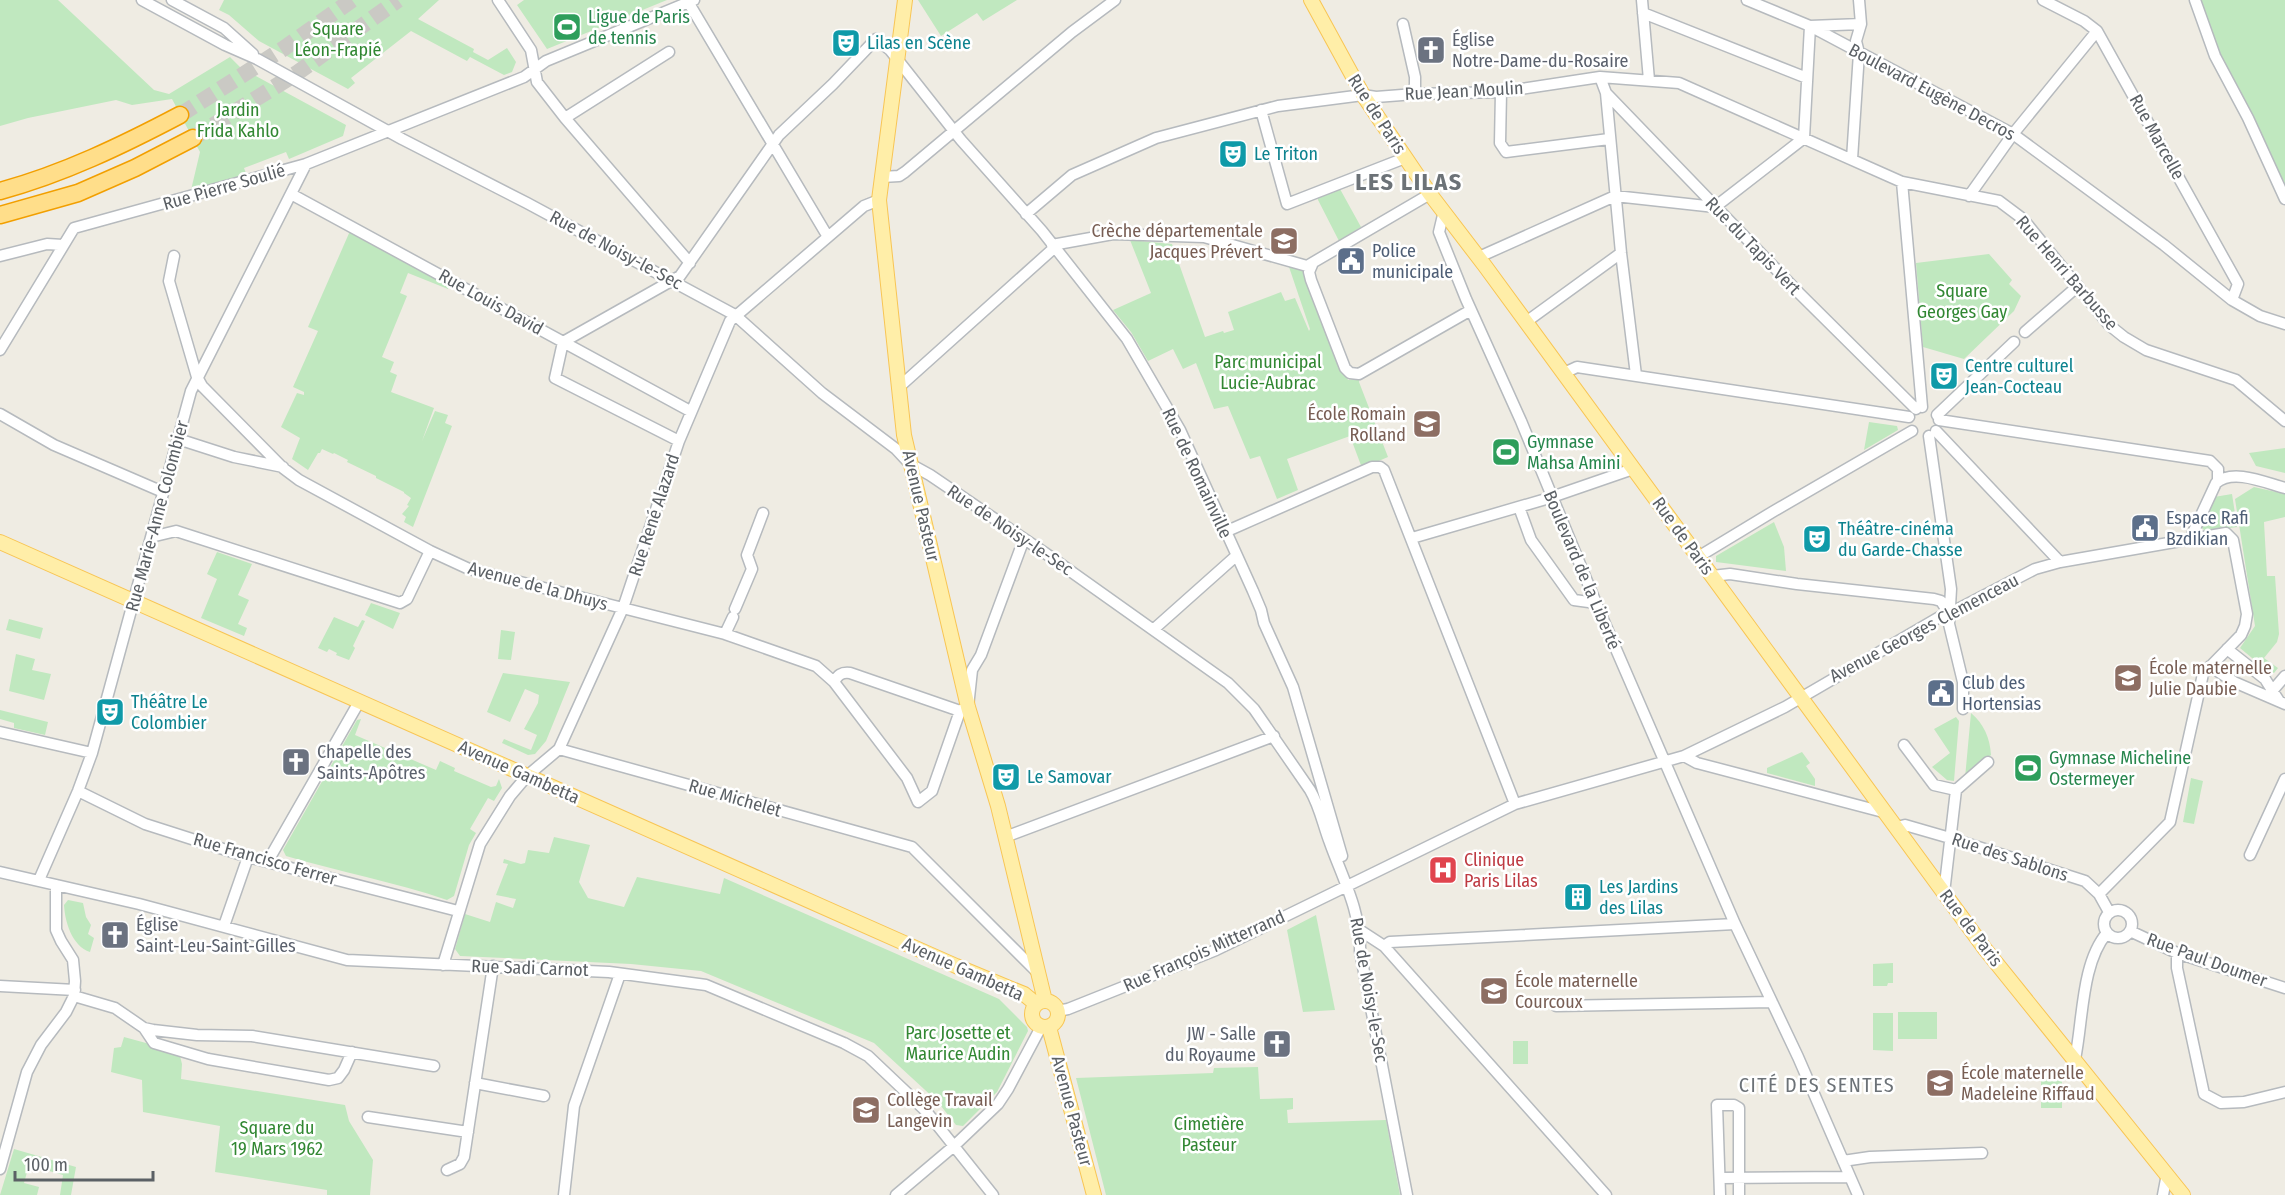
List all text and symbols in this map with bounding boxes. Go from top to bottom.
place label: Ligue de Paris de tennis [588,6,690,49]
sports icon: Ligue de Paris de tennis [551,11,583,43]
park label: Square Léon-Frapié [295,18,382,61]
theatre icon: Lilas en Scène [830,27,862,59]
place label: Église Notre-Dame-du-Rosaire [1452,28,1628,72]
place label: Lilas en Scène [867,32,971,54]
church icon: Église Notre-Dame-du-Rosaire [1415,34,1447,66]
street label: Boulevard Eugène Decros [1845,39,2019,145]
street label: Rue de Paris [1343,70,1411,158]
street label: Rue Jean Moulin [1404,77,1524,105]
street label: Rue Marcelle [2125,90,2190,184]
park label: Jardin Frida Kahlo [197,99,279,142]
theatre icon: Le Triton [1217,138,1249,170]
place label: Le Triton [1254,143,1318,165]
street label: Rue Pierre Soulié [160,159,288,215]
district label: LES LILAS [1355,168,1463,196]
street label: Rue du Tapis Vert [1701,192,1805,300]
street label: Rue de Noisy-le-Sec [546,206,686,294]
street label: Rue Henri Barbusse [2011,211,2123,335]
place label: Crèche départementale Jacques Prévert [1091,220,1263,263]
school or university icon: Crèche départementale Jacques Prévert [1268,225,1300,257]
place label: Police municipale [1372,240,1453,283]
public building icon: Police municipale [1335,245,1367,277]
street label: Rue Louis David [435,264,547,340]
park label: Square Georges Gay [1917,280,2007,323]
park label: Parc municipal Lucie-Aubrac [1214,351,1322,394]
place label: Centre culturel Jean-Cocteau [1965,355,2074,398]
theatre icon: Centre culturel Jean-Cocteau [1928,360,1960,392]
place label: École Romain Rolland [1308,402,1406,446]
street label: Rue de Romainville [1157,404,1237,542]
school or university icon: École Romain Rolland [1411,408,1443,440]
street label: Rue Marie-Anne Colombier [121,417,193,614]
place label: Gymnase Mahsa Amini [1527,431,1621,474]
sports icon: Gymnase Mahsa Amini [1490,436,1522,468]
street label: Avenue Pasteur [898,448,945,564]
street label: Rue René Alazard [624,451,684,579]
street label: Rue de Noisy-le-Sec [943,480,1077,580]
street label: Boulevard de la Liberté [1539,487,1626,653]
street label: Rue de Paris [1647,493,1719,579]
place label: Espace Rafi Bzdikian [2166,507,2249,550]
public building icon: Espace Rafi Bzdikian [2129,512,2161,544]
place label: Théâtre-cinéma du Garde-Chasse [1838,518,1963,561]
theatre icon: Théâtre-cinéma du Garde-Chasse [1801,523,1833,555]
street label: Avenue de la Dhuys [466,557,611,615]
street label: Avenue Georges Clemenceau [1826,569,2022,687]
place label: École maternelle Julie Daubie [2149,656,2272,700]
school or university icon: École maternelle Julie Daubie [2112,662,2144,694]
place label: Club des Hortensias [1962,672,2042,715]
public building icon: Club des Hortensias [1925,677,1957,709]
place label: Théâtre Le Colombier [131,691,208,734]
theatre icon: Théâtre Le Colombier [94,696,126,728]
street label: Avenue Gambetta [455,735,583,809]
place label: Chapelle des Saints-Apôtres [317,741,426,784]
church icon: Chapelle des Saints-Apôtres [280,746,312,778]
place label: Gymnase Micheline Ostermeyer [2049,747,2191,790]
sports icon: Gymnase Micheline Ostermeyer [2012,752,2044,784]
theatre icon: Le Samovar [990,761,1022,793]
place label: Le Samovar [1027,766,1112,788]
street label: Rue Michelet [686,774,784,822]
street label: Rue Francisco Ferrer [191,828,340,890]
street label: Rue des Sablons [1949,828,2071,886]
place label: Clinique Paris Lilas [1464,849,1538,892]
hospital icon: Clinique Paris Lilas [1427,854,1459,886]
place label: Les Jardins des Lilas [1599,876,1679,919]
building icon: Les Jardins des Lilas [1562,881,1594,913]
street label: Rue de Paris [1935,885,2007,971]
street label: Rue François Mitterrand [1120,905,1288,997]
place label: Église Saint-Leu-Saint-Gilles [136,913,296,957]
street label: Rue de Noisy-le-Sec [1345,916,1393,1065]
church icon: Église Saint-Leu-Saint-Gilles [99,919,131,951]
street label: Rue Paul Doumer [2144,928,2271,992]
street label: Avenue Gambetta [899,932,1027,1006]
street label: Rue Sadi Carnot [471,955,589,981]
place label: École maternelle Courcoux [1515,969,1638,1013]
school or university icon: École maternelle Courcoux [1478,975,1510,1007]
park label: Parc Josette et Maurice Audin [905,1022,1011,1065]
place label: JW - Salle du Royaume [1165,1023,1256,1066]
church icon: JW - Salle du Royaume [1261,1028,1293,1060]
street label: Avenue Pasteur [1047,1053,1097,1169]
place label: École maternelle Madeleine Riffaud [1961,1061,2095,1105]
school or university icon: École maternelle Madeleine Riffaud [1924,1067,1956,1099]
district label: CITÉ DES SENTES [1739,1073,1895,1097]
place label: Collège Travail Langevin [887,1089,993,1132]
school or university icon: Collège Travail Langevin [850,1094,882,1126]
park label: Cimetière Pasteur [1174,1113,1244,1156]
park label: Square du 19 Mars 1962 [231,1117,323,1160]
scale bar [15,1144,153,1182]
text: 100 m [24,1154,68,1176]

